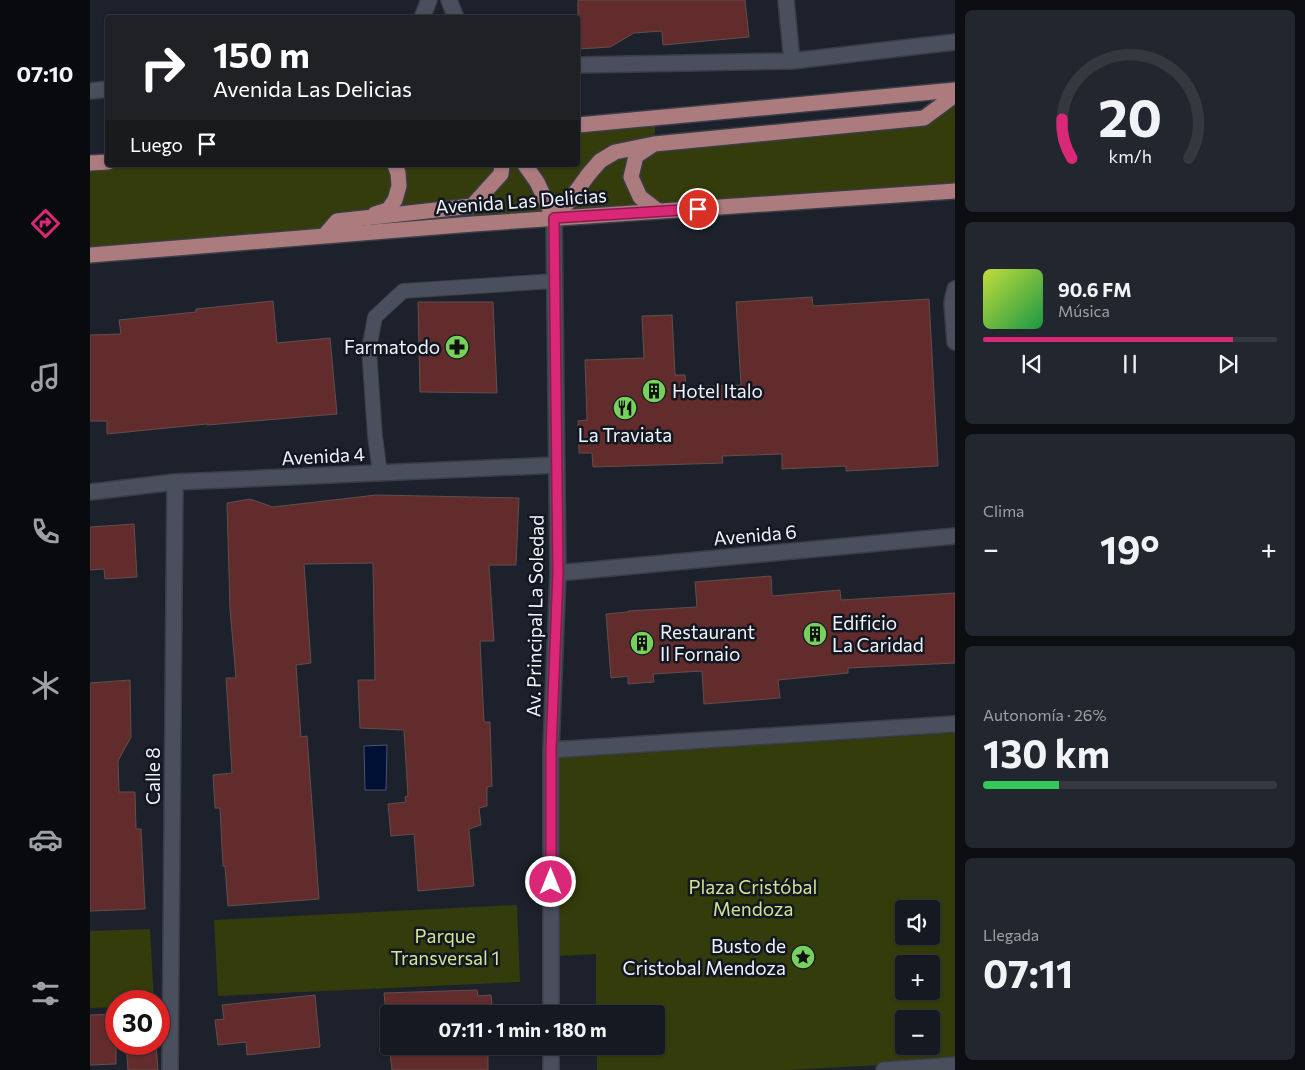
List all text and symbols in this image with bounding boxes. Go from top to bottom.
text: 150 m [213,32,310,75]
icon: right [130,35,195,100]
text: 07:10 [17,60,73,87]
text: Avenida Las Delicias [213,75,412,102]
text: 20 [1098,84,1162,148]
icon: arrive [193,130,221,158]
text: Luego [130,133,183,156]
text: km/h [1108,145,1152,167]
street label: Avenida Las Delicias [434,183,607,218]
pin [677,188,719,230]
icon: arrive [684,195,712,223]
icon: directions [28,206,63,241]
text: 90.6 FM [1058,278,1131,301]
text: Música [1058,301,1110,320]
pharmacy icon: Farmatodo [444,334,470,360]
place label: Farmatodo [344,335,440,358]
icon: previous [1018,350,1046,378]
icon: pause [1116,350,1144,378]
icon: next [1214,350,1242,378]
icon: music [28,360,63,395]
building icon: Hotel Italo [641,378,667,404]
place label: Hotel Italo [672,379,763,402]
restaurant icon: La Traviata [612,395,638,421]
place label: La Traviata [578,423,672,446]
street label: Avenida 4 [281,442,365,469]
text: Clima [983,501,1024,520]
icon: phone [28,514,63,549]
street label: Av. Principal La Soledad [521,515,548,717]
street label: Avenida 6 [712,519,798,550]
text: 19° [1100,525,1160,572]
text: − [983,531,999,565]
text: + [1261,531,1277,565]
place label: Edificio La Caridad [832,611,924,656]
place label: Restaurant Il Fornaio [660,620,755,665]
building icon: Edificio La Caridad [802,621,828,647]
building icon: Restaurant Il Fornaio [629,630,655,656]
icon: climate [28,668,63,703]
text: Autonomía · 26% [983,705,1107,724]
text: 130 km [983,729,1110,776]
street label: Calle 8 [141,747,164,805]
icon: car [28,822,63,857]
position arrow [524,855,576,907]
park label: Plaza Cristóbal Mendoza [689,875,817,920]
map controls [895,900,940,1055]
button: sound [895,900,940,945]
park label: Parque Transversal 1 [390,924,500,969]
text: Llegada [983,925,1039,944]
place label: Busto de Cristobal Mendoza [623,934,786,979]
place icon: Busto de Cristobal Mendoza [790,944,816,970]
text: 07:11 [983,949,1073,996]
button: + [895,955,940,1000]
icon: filters [28,976,63,1011]
speed limit sign: 30 [105,990,170,1055]
button: − [895,1010,940,1055]
text: 07:11 · 1 min · 180 m [439,1018,606,1041]

